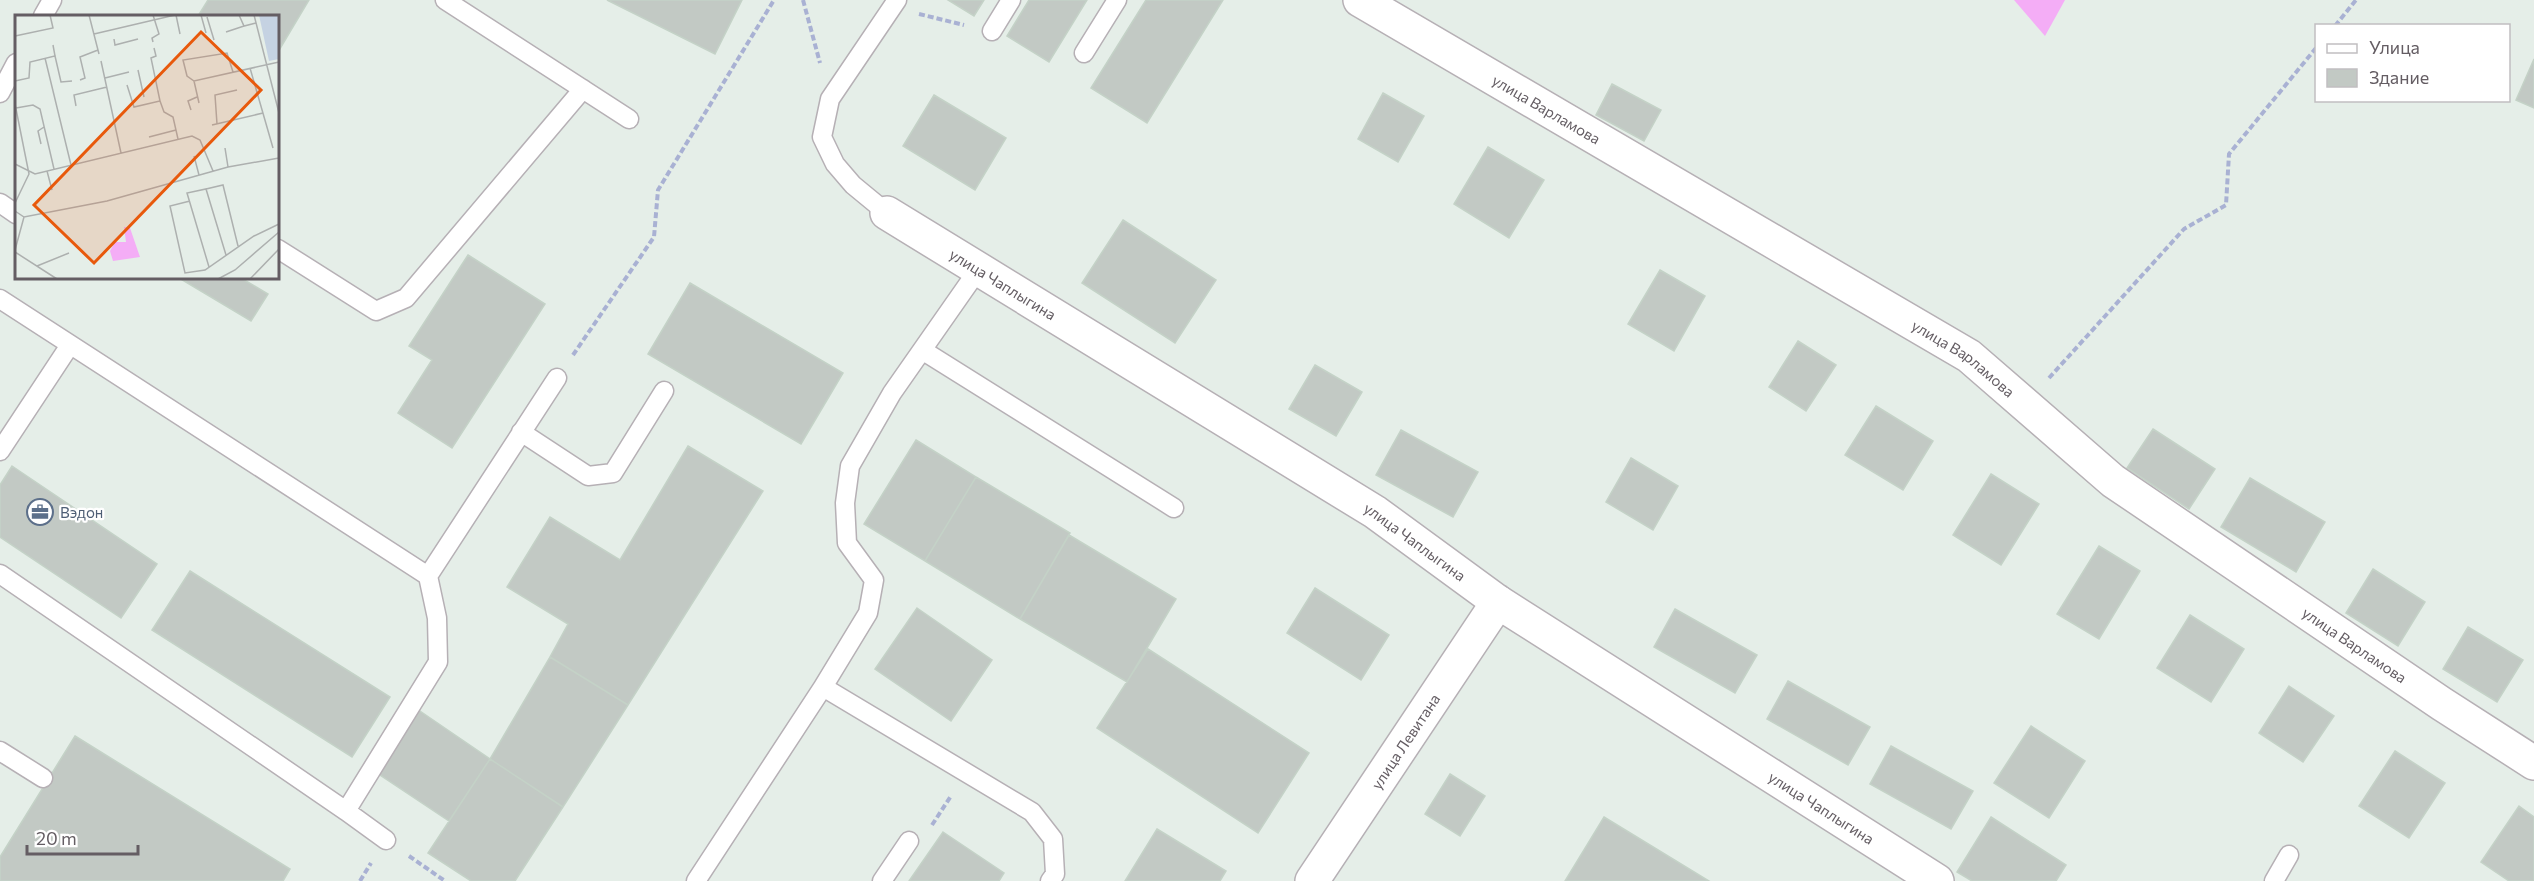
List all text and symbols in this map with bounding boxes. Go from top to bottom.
inset map [15,15,279,279]
legend [2315,24,2510,102]
text: Улица [2369,36,2420,58]
text: Здание [2369,66,2429,88]
street label: улица Варламова [1489,70,1604,148]
street label: улица Чаплыгина [946,245,1059,323]
street label: улица Варламова [1909,316,2018,401]
office icon: Вэдон [25,497,55,527]
street label: улица Чаплыгина [1361,499,1469,584]
place label: Вэдон [60,503,103,521]
street label: улица Варламова [2299,603,2410,686]
street label: улица Левитана [1367,690,1443,792]
street label: улица Чаплыгина [1765,767,1878,848]
scale bar [27,818,138,856]
text: 20 m [36,827,77,849]

